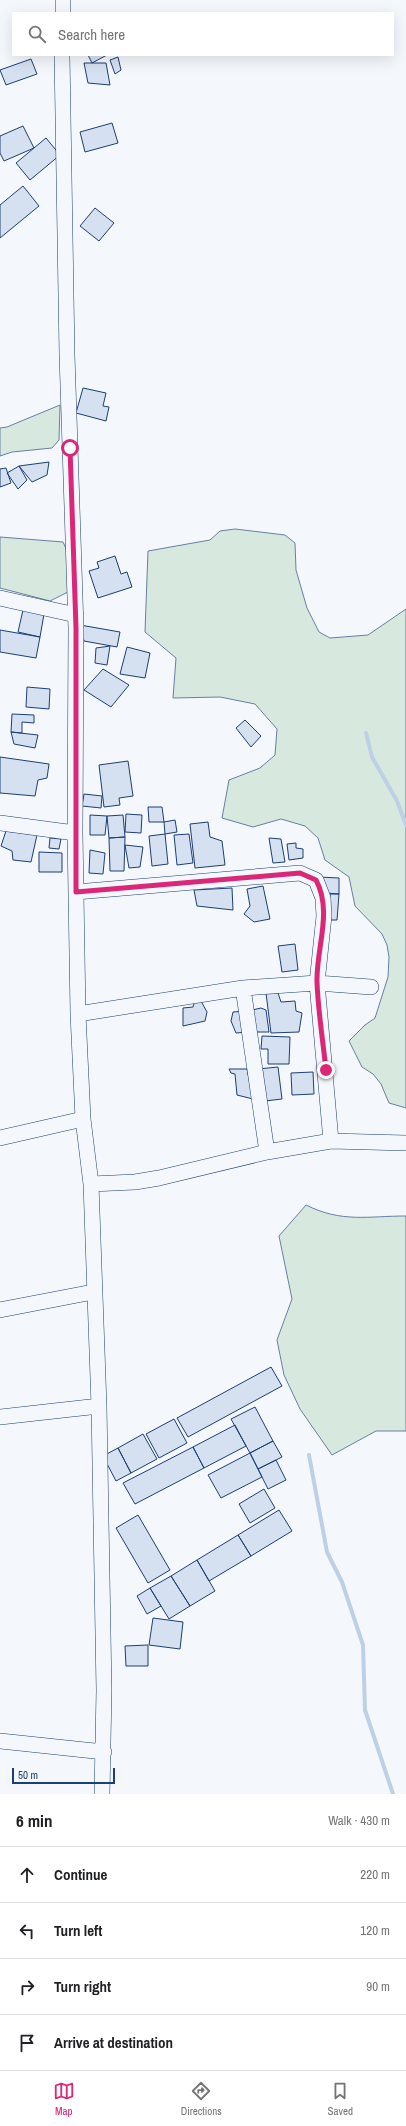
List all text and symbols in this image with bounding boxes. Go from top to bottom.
search box [12,12,394,56]
icon: search [26,23,48,45]
text: Search here [58,24,125,45]
route start [61,439,79,457]
route end [317,1061,335,1079]
scale bar [12,1766,115,1785]
text: 50 m [18,1768,38,1782]
text: 6 min [16,1809,52,1832]
text: Walk · 430 m [328,1812,390,1829]
icon: ahead [16,1864,38,1886]
text: Continue [54,1864,107,1885]
text: 220 m [360,1866,390,1883]
icon: left [16,1920,38,1942]
text: Turn left [54,1920,102,1941]
text: 120 m [360,1922,390,1939]
icon: right [16,1976,38,1998]
text: Turn right [54,1976,111,1997]
text: 90 m [366,1978,390,1995]
icon: arrive [16,2032,38,2054]
text: Arrive at destination [54,2032,173,2053]
tab: Map [53,2080,75,2118]
tab: Directions [181,2080,222,2118]
tab: Saved [328,2080,353,2118]

